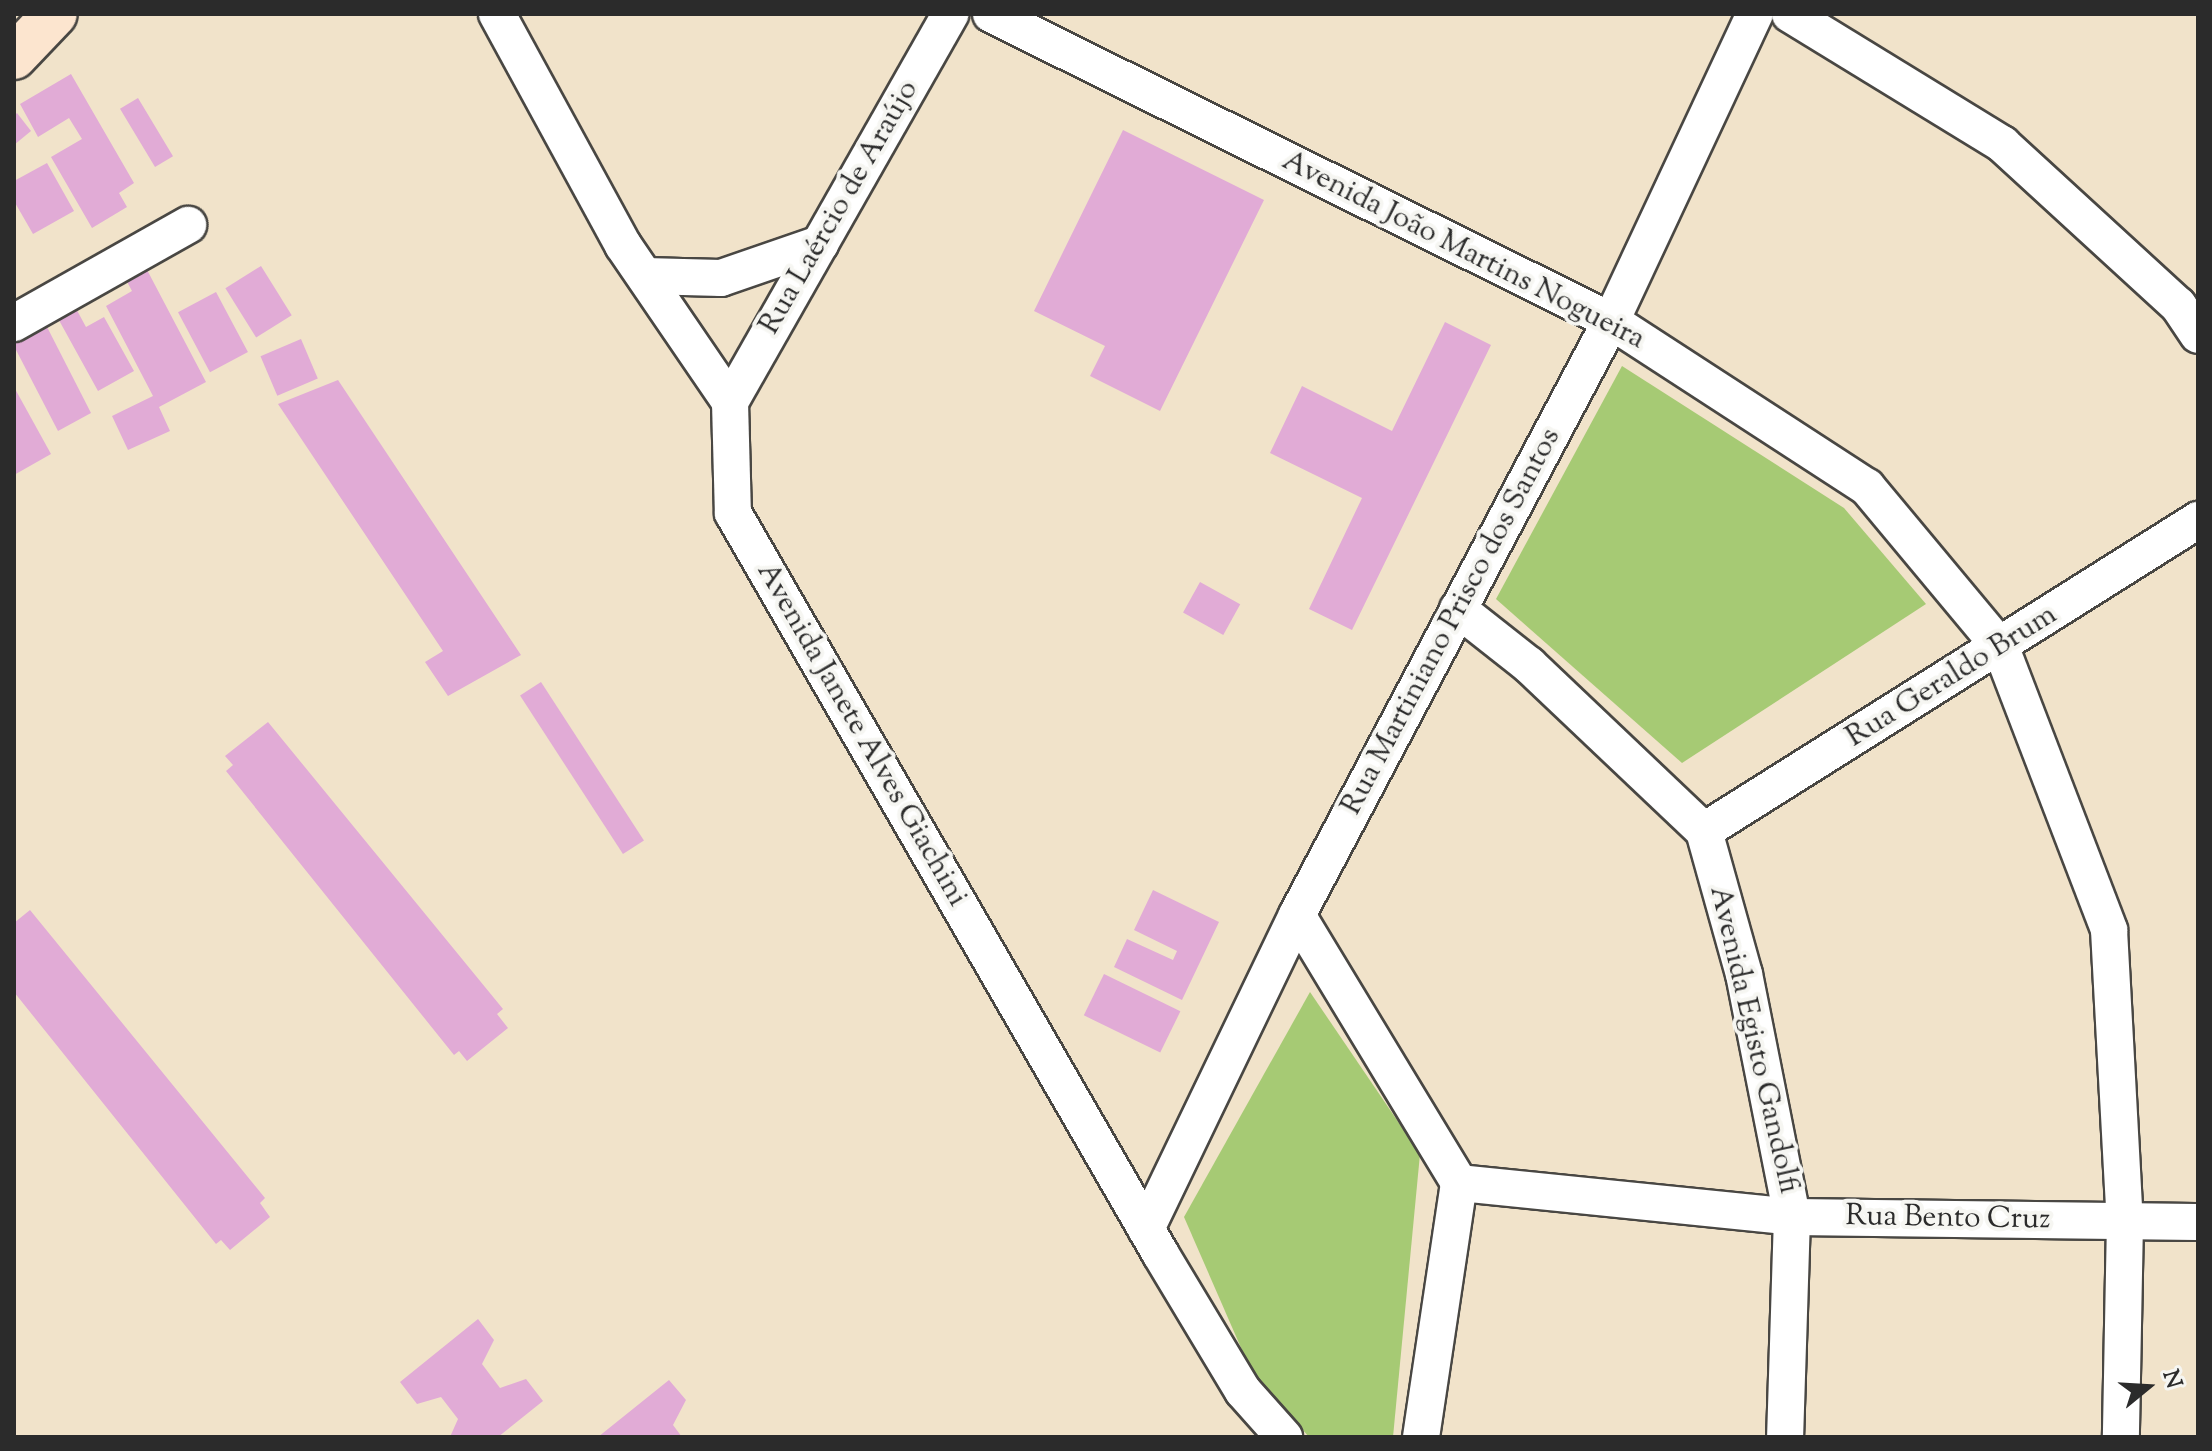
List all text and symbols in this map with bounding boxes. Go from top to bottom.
street label: Rua Laércio de Araújo [753,75,927,341]
street label: Avenida João Martins Nogueira [1276,144,1650,358]
street label: Rua Martiniano Prisco dos Santos [1335,423,1569,821]
street label: Avenida Janete Alves Giachini [748,557,974,913]
street label: Rua Geraldo Brum [1840,598,2064,756]
street label: Avenida Egisto Gandolfi [1700,883,1806,1197]
street label: Rua Bento Cruz [1845,1199,2051,1239]
north arrow [2108,1347,2188,1427]
text: N [2153,1366,2189,1393]

